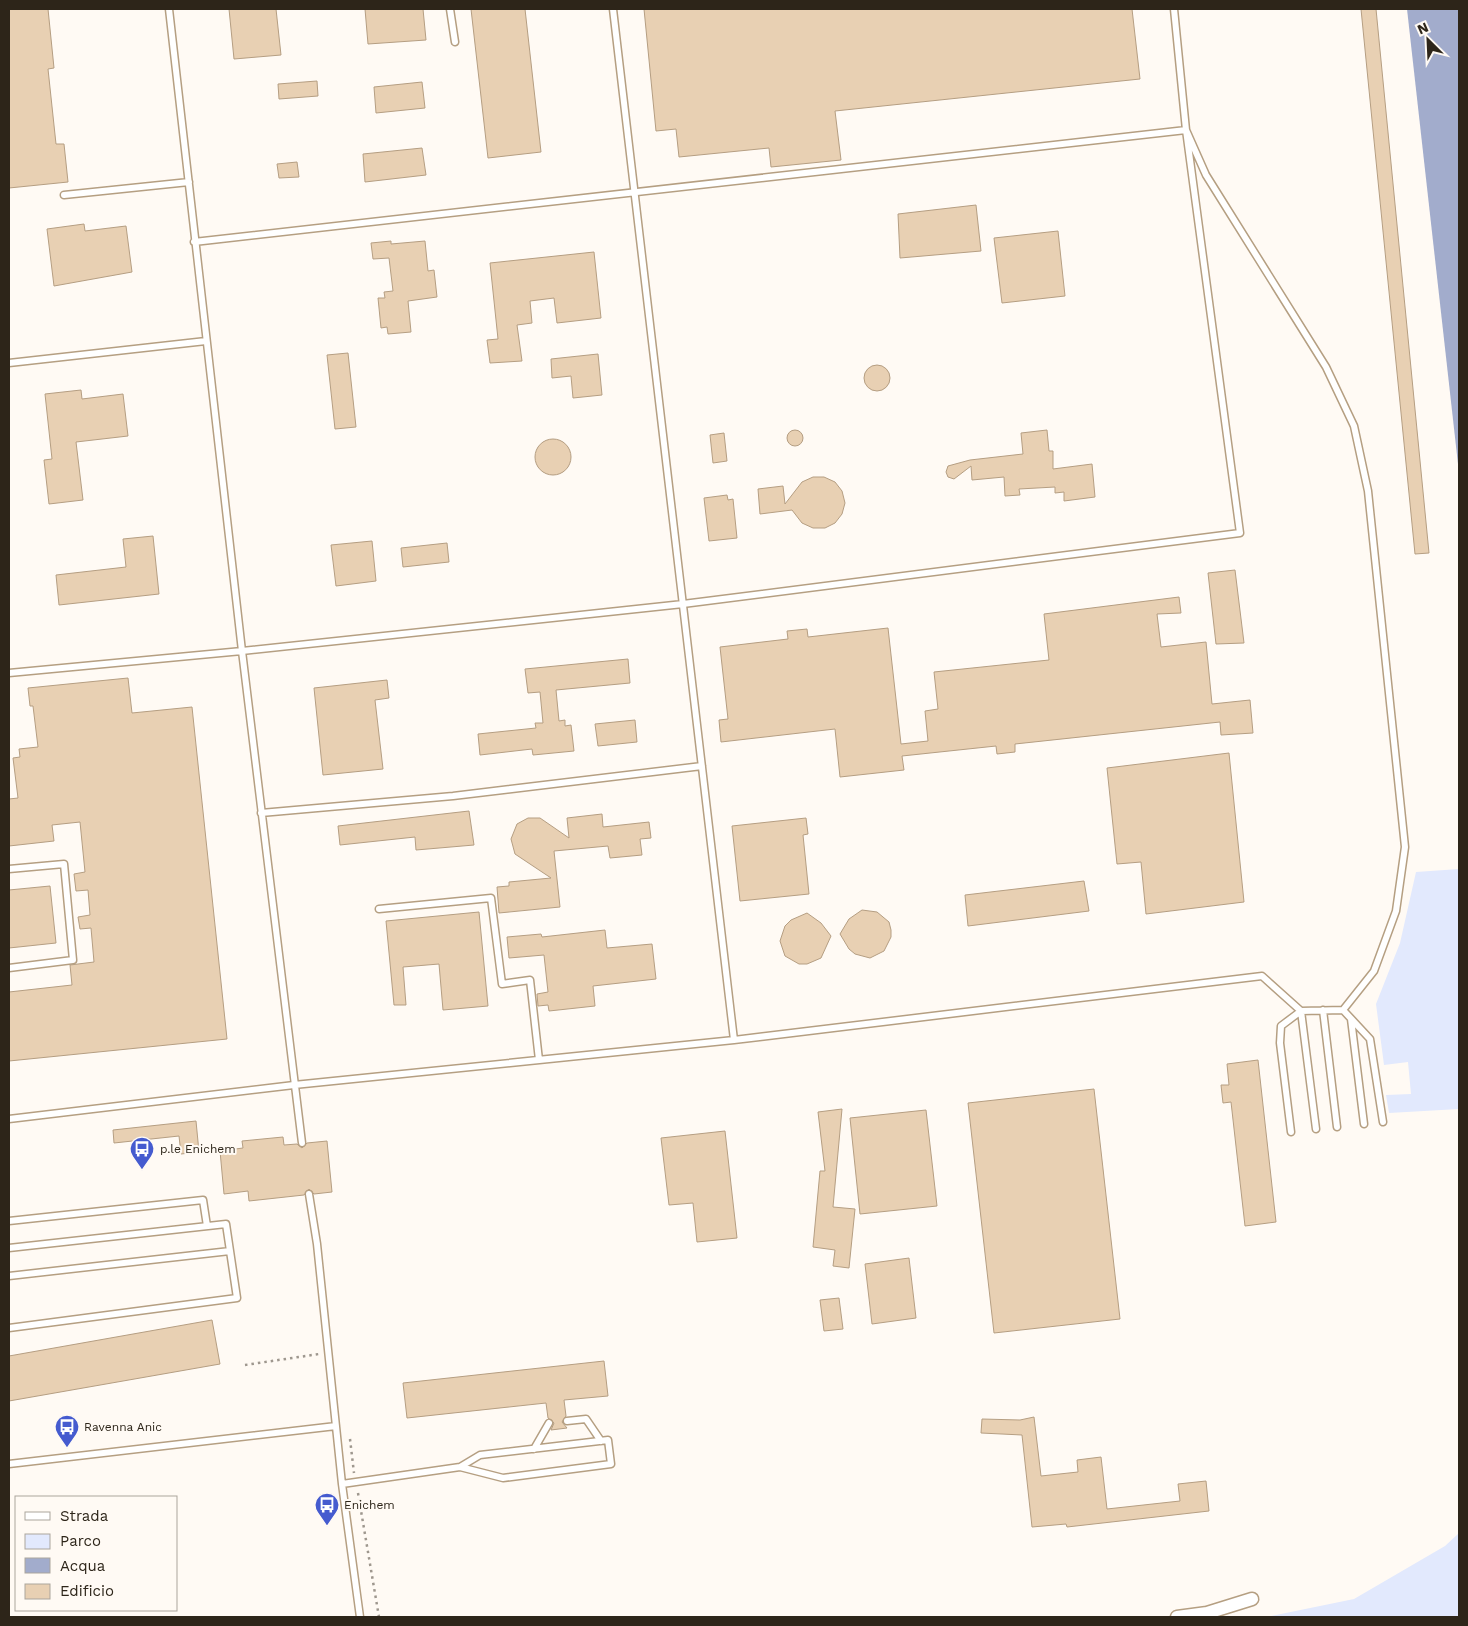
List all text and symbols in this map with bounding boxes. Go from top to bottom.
north arrow [1403,15,1453,65]
text: N [1415,19,1431,38]
bus stop icon: p.le Enichem [129,1136,155,1170]
place label: p.le Enichem [160,1142,236,1156]
bus stop icon: Ravenna Anic [54,1414,80,1448]
place label: Ravenna Anic [84,1420,162,1434]
bus stop icon: Enichem [314,1492,340,1526]
legend [15,1496,178,1611]
place label: Enichem [344,1498,395,1512]
text: Strada [60,1507,109,1525]
text: Parco [60,1532,101,1550]
text: Acqua [60,1557,106,1575]
text: Edificio [60,1582,114,1600]

